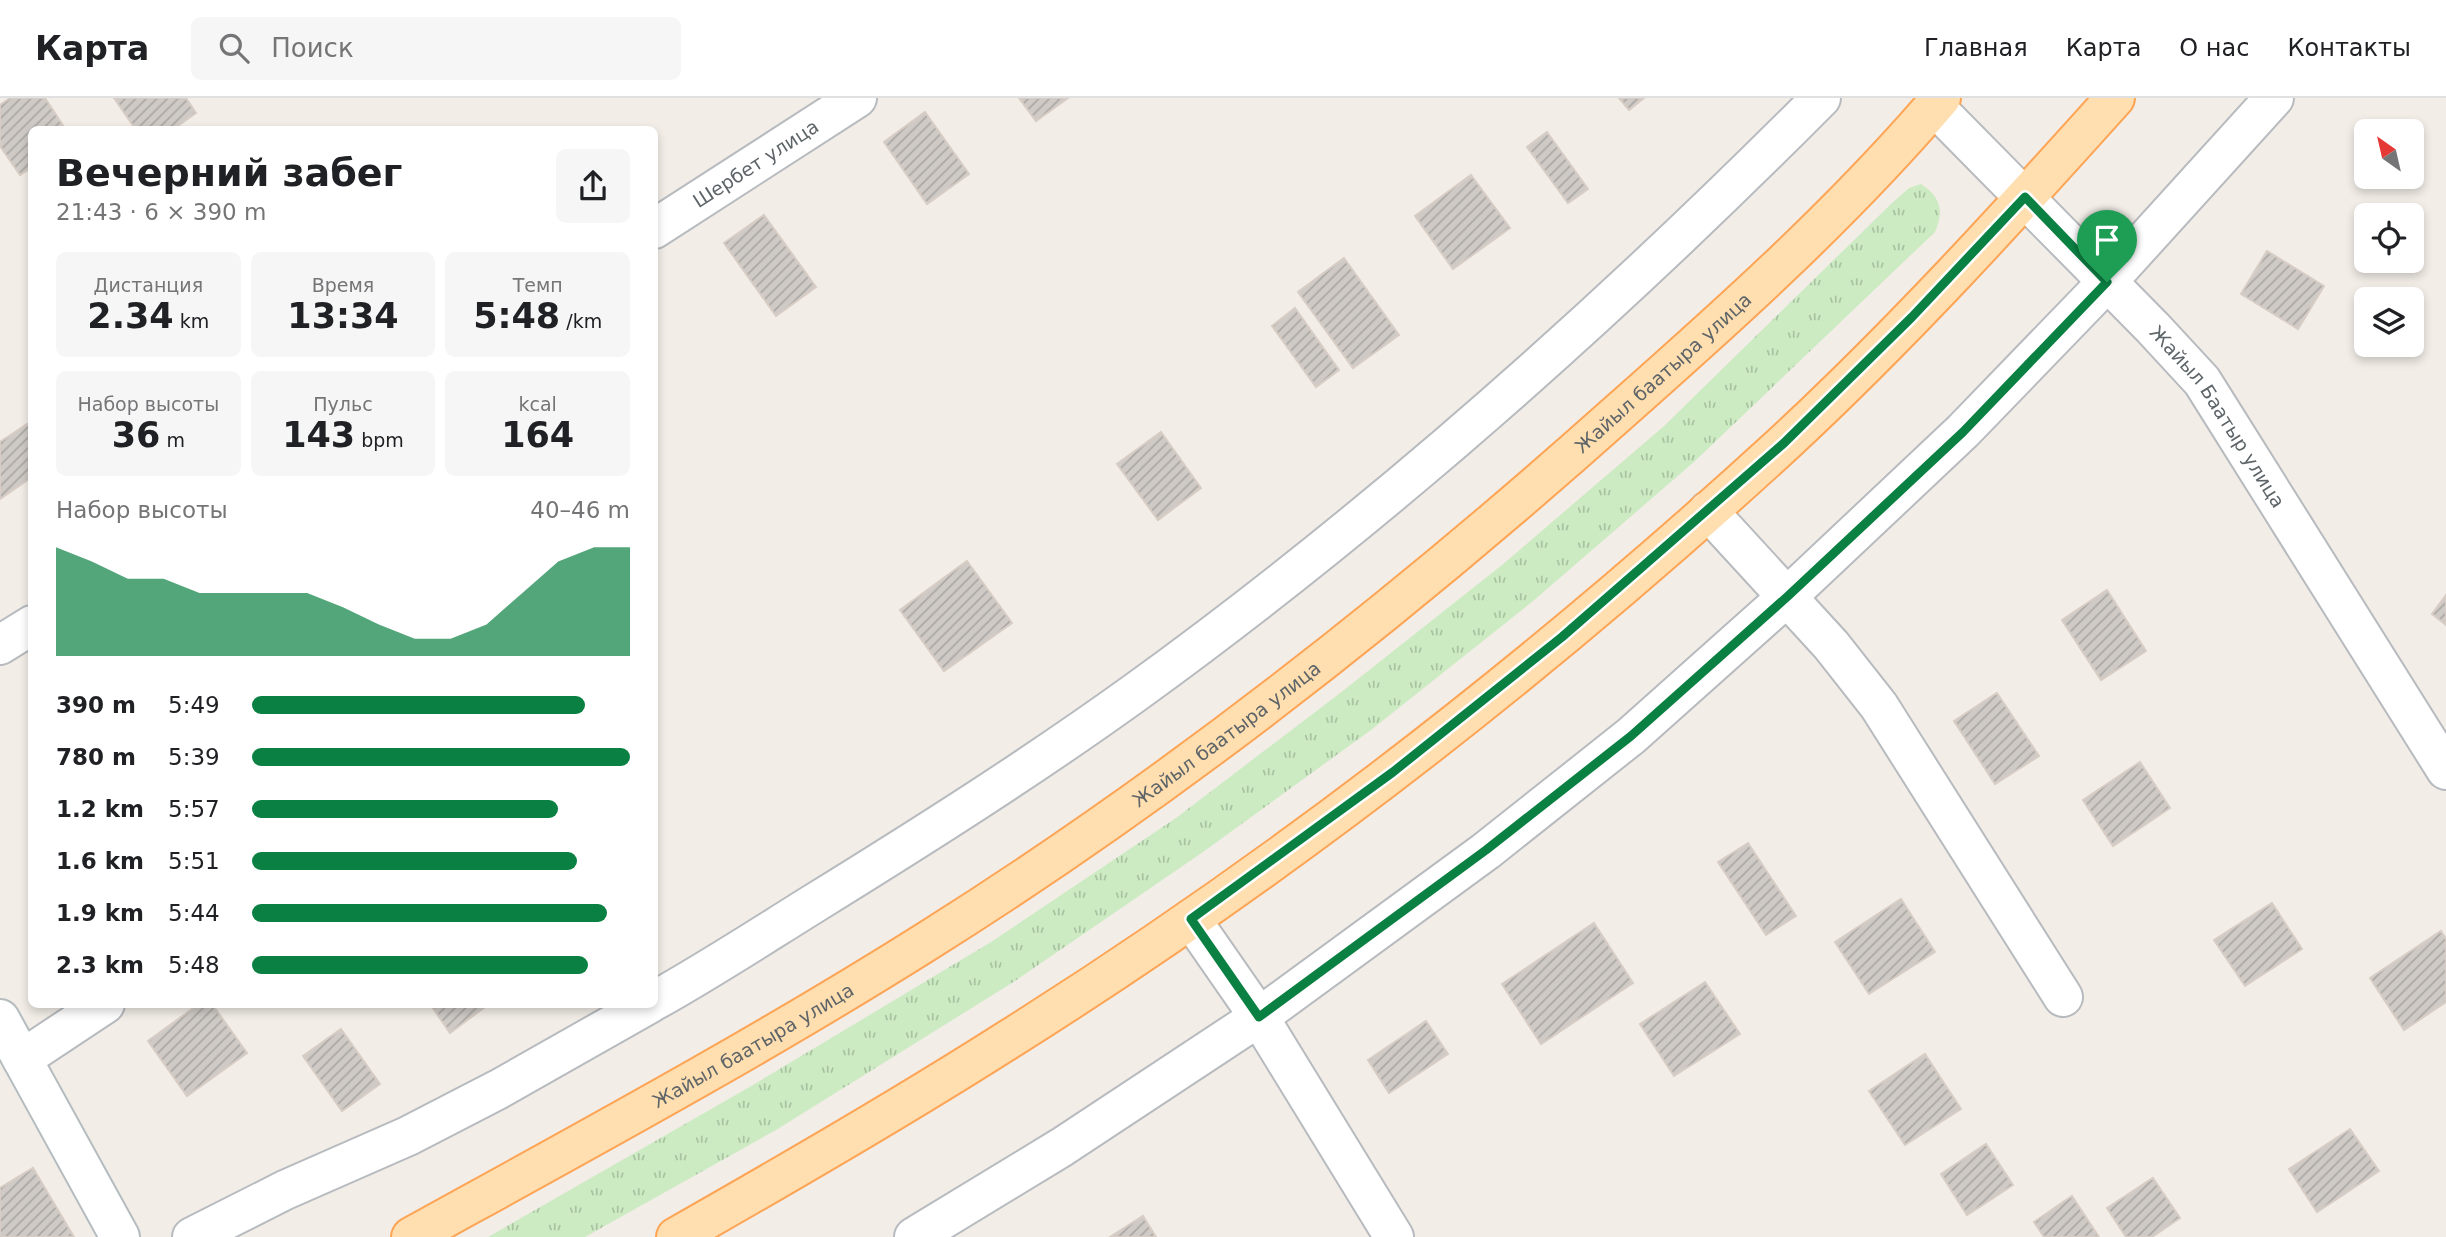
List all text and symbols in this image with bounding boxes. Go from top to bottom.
search box [191,17,681,80]
text: Карта [35,29,149,68]
icon: search [215,29,253,67]
text: Поиск [271,33,354,63]
text: Главная [1924,34,2028,62]
text: Карта [2066,34,2141,62]
text: О нас [2179,34,2249,62]
text: Контакты [2287,34,2411,62]
street label: Шербет улица [689,115,823,212]
north arrow [2354,119,2424,189]
map controls [2354,119,2424,357]
button: share [556,149,630,223]
text: Вечерний забег [56,151,402,195]
text: 21:43 · 6 × 390 m [56,199,266,225]
button: locate [2354,203,2424,273]
pin [2077,210,2137,282]
icon: arrive [2088,221,2126,259]
text: Дистанция [94,274,203,296]
text: Время [312,274,374,296]
text: Темп [513,274,563,296]
button: layers [2354,287,2424,357]
street label: Жайыл баатыра улица [1570,288,1755,457]
text: 2.34 [87,296,174,336]
text: 13:34 [287,296,399,336]
text: 5:48 [473,296,560,336]
text: km [174,310,209,332]
text: /km [560,310,602,332]
street label: Жайыл Баатыр улица [2145,321,2290,512]
text: Набор высоты [77,393,219,415]
text: Пульс [313,393,373,415]
text: kcal [518,393,557,415]
text: 36 [112,415,160,455]
text: 143 [282,415,355,455]
text: 164 [501,415,574,455]
text: m [160,429,185,451]
text: bpm [355,429,404,451]
text: Набор высоты [56,497,228,523]
text: 40–46 m [530,497,630,523]
street label: Жайыл баатыра улица [1128,657,1325,811]
text: 390 m [56,692,136,718]
text: 5:49 [168,692,220,718]
text: 780 m [56,744,136,770]
text: 5:39 [168,744,220,770]
text: 1.2 km [56,796,144,822]
text: 5:57 [168,796,220,822]
text: 1.6 km [56,848,144,874]
text: 5:51 [168,848,220,874]
text: 1.9 km [56,900,144,926]
text: 5:44 [168,900,220,926]
text: 2.3 km [56,952,144,978]
text: 5:48 [168,952,220,978]
street label: Жайыл баатыра улица [648,978,857,1112]

